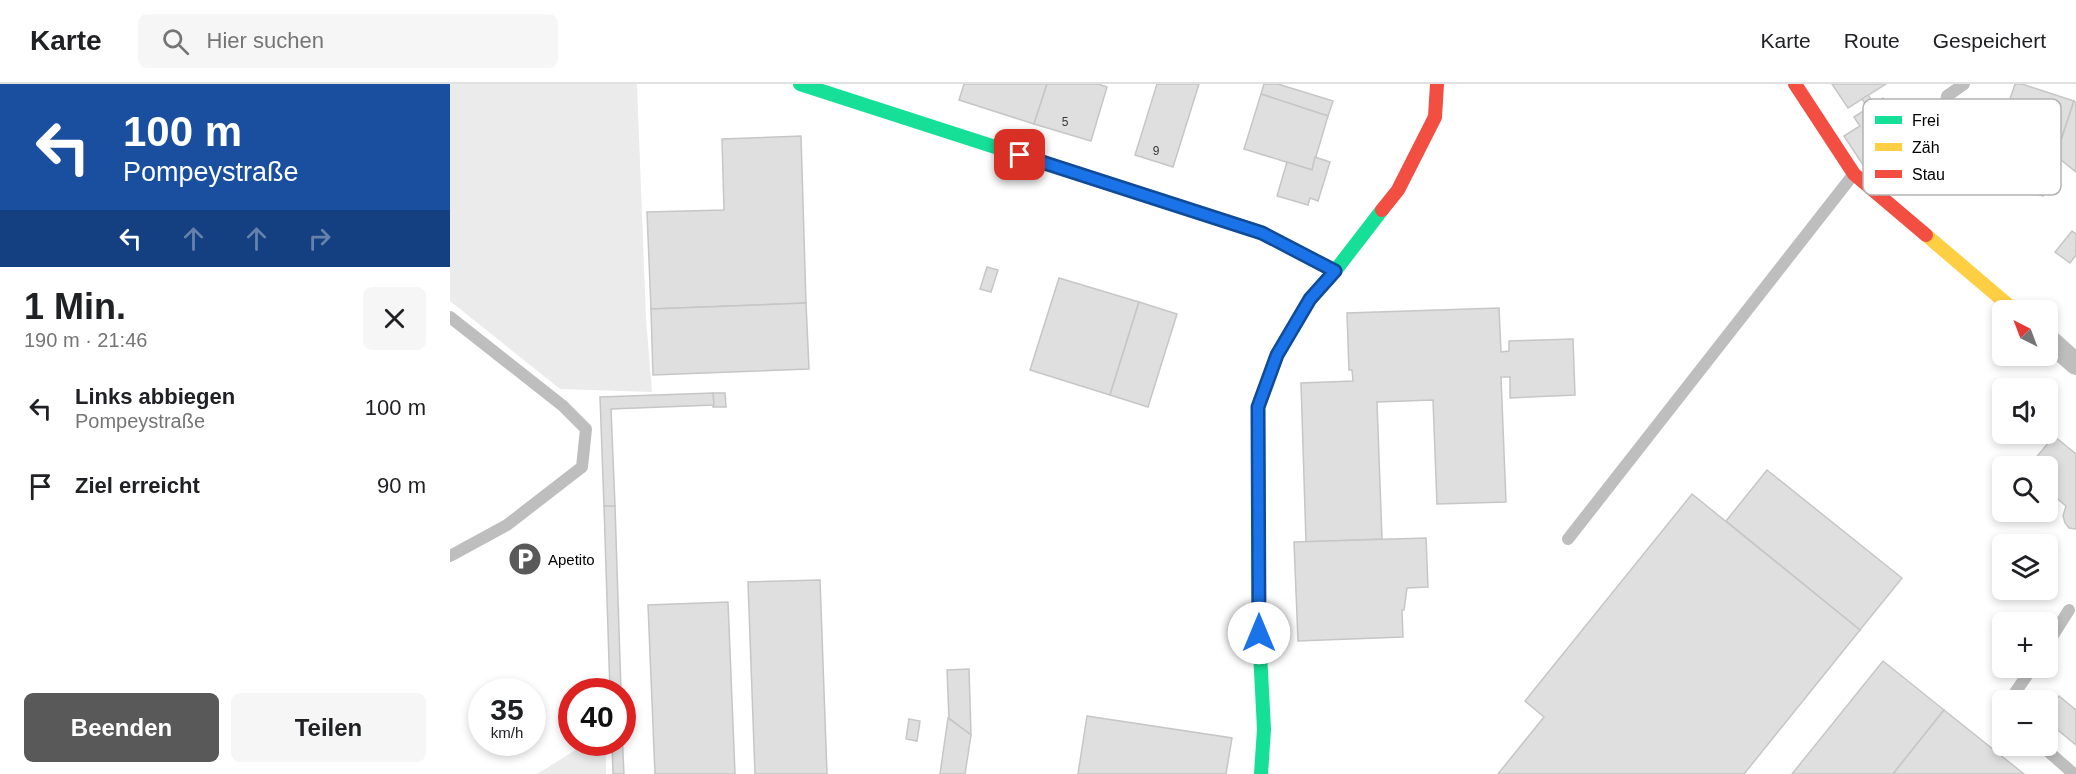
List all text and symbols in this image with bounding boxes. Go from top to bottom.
search box [138,14,558,68]
text: Karte [30,25,102,56]
icon: search [159,25,192,58]
text: Hier suchen [207,28,324,53]
text: Karte [1761,29,1811,52]
text: Route [1844,29,1900,52]
text: Gespeichert [1933,29,2046,52]
legend [1863,99,2061,195]
icon: left [24,108,102,186]
text: 100 m [123,108,242,155]
text: Frei [1912,112,1940,129]
house number: 5 [1062,115,1069,129]
pin [994,129,1045,180]
icon: arrive [1003,138,1036,171]
text: Zäh [1912,139,1940,156]
house number: 9 [1153,144,1160,158]
text: Pompeystraße [123,157,299,187]
text: Stau [1912,166,1945,183]
icon: left [114,222,147,255]
icon: ahead [177,222,210,255]
icon: ahead [240,222,273,255]
icon: right [303,222,336,255]
text: 1 Min. [24,286,126,327]
button: close [363,287,426,350]
north arrow [1992,300,2058,366]
map controls [1992,300,2058,756]
text: 190 m · 21:46 [24,329,147,351]
button: sound [1992,378,2058,444]
text: Links abbiegen [75,384,235,409]
icon: left [24,392,57,425]
text: 100 m [365,395,426,420]
text: Pompeystraße [75,410,205,432]
button: search [1992,456,2058,522]
icon: arrive [24,470,57,503]
text: Ziel erreicht [75,473,200,498]
text: 90 m [377,473,426,498]
button: layers [1992,534,2058,600]
parking icon: Apetito [507,541,543,577]
place label: Apetito [548,551,595,568]
position arrow [1227,601,1291,665]
button: + [1992,612,2058,678]
speed limit sign: 40 [558,678,636,756]
button: − [1992,690,2058,756]
button: Beenden [24,693,219,762]
button: Teilen [231,693,426,762]
text: 35 [490,693,524,726]
text: km/h [491,724,523,741]

